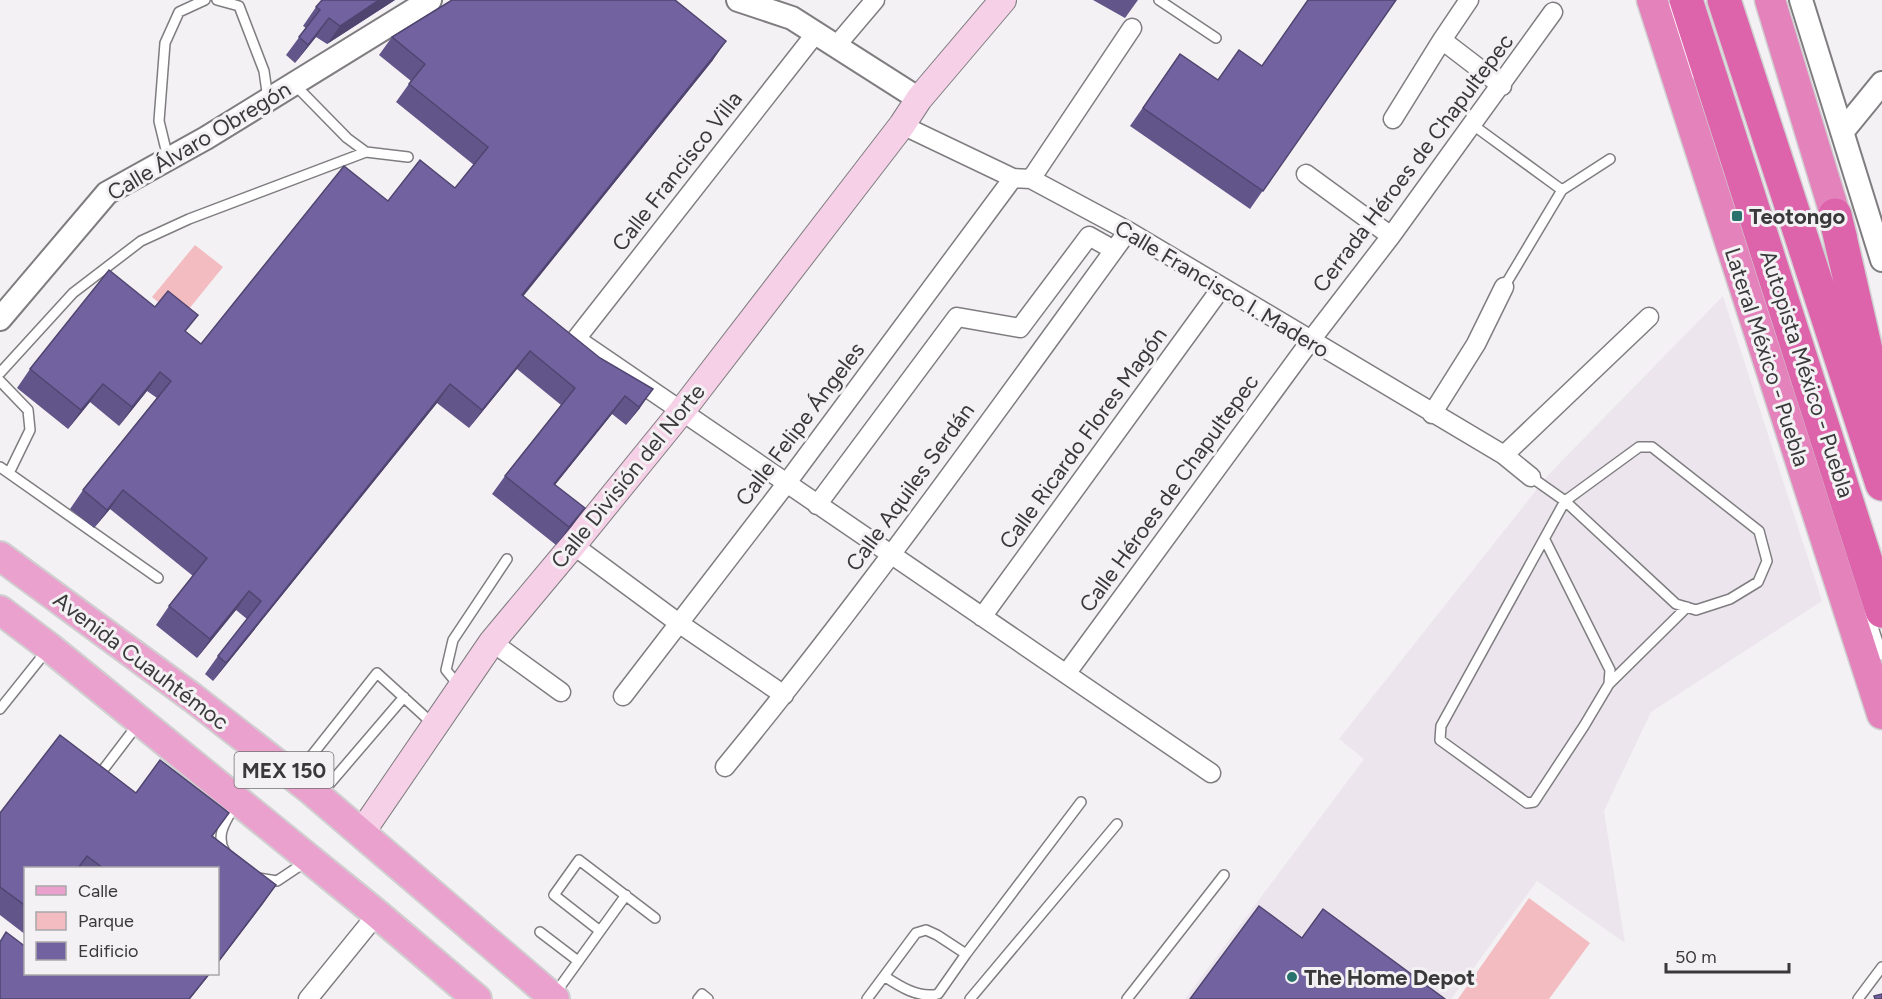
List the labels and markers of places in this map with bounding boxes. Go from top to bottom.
place label: Teotongo [1749,203,1846,230]
marker: Teotongo [1730,209,1744,223]
place label: The Home Depot [1304,964,1475,991]
marker: The Home Depot [1285,970,1299,984]

